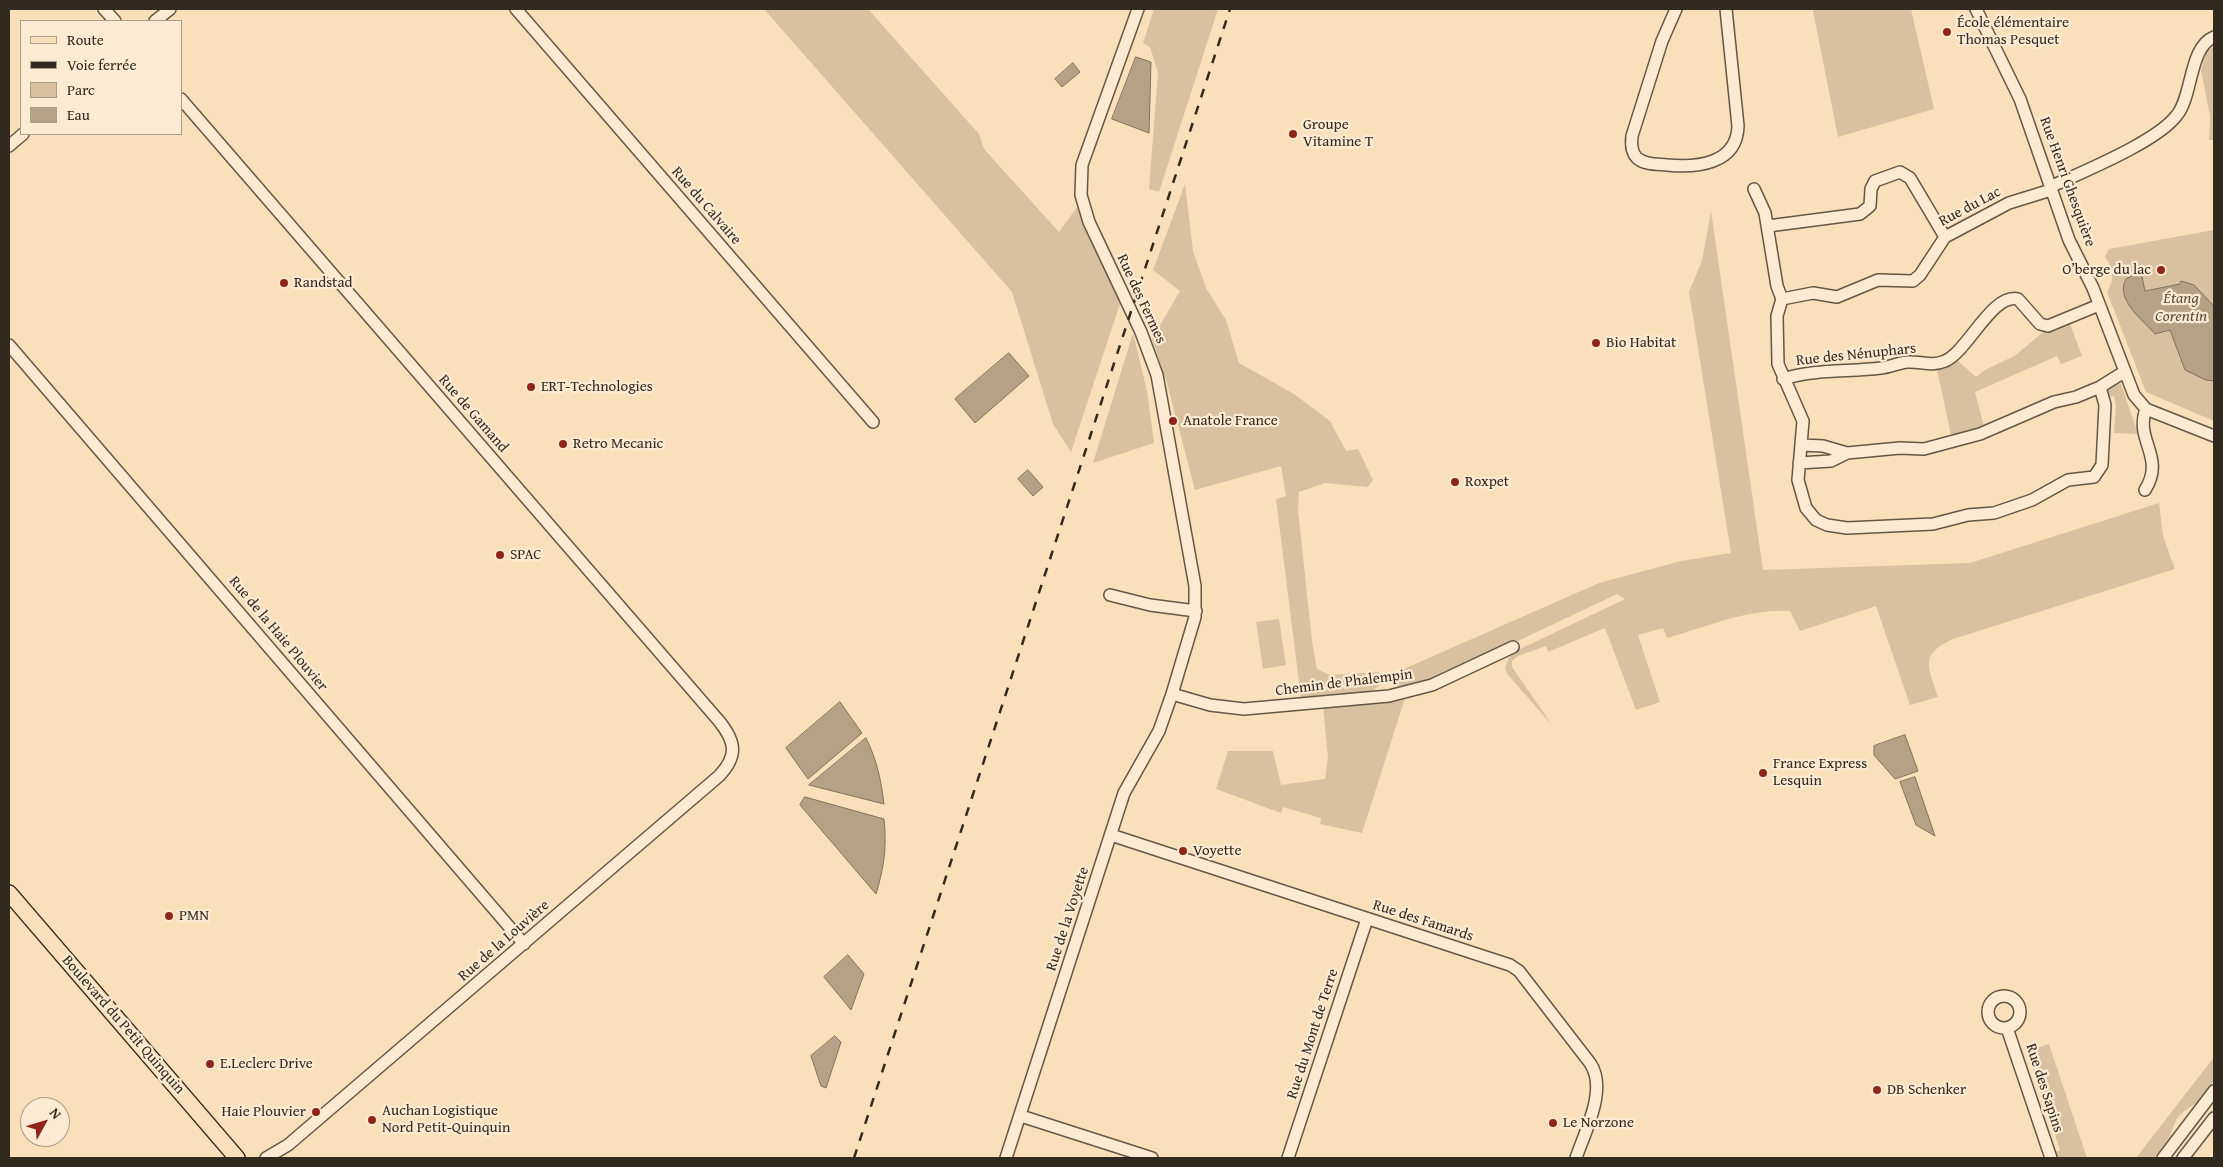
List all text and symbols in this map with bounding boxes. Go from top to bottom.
place label: École élémentaire Thomas Pesquet [1957,14,2069,49]
legend [20,20,182,135]
marker: École élémentaire Thomas Pesquet [1941,26,1953,38]
text: Route [67,29,104,50]
text: Voie ferrée [67,54,136,75]
text: Parc [67,79,95,100]
text: Eau [67,104,90,125]
street label: Rue Henri Ghesquière [2035,115,2099,249]
place label: Groupe Vitamine T [1303,116,1373,151]
marker: Groupe Vitamine T [1287,128,1299,140]
street label: Rue du Calvaire [667,163,745,249]
street label: Rue du Lac [1936,183,2004,231]
street label: Rue des Fermes [1112,251,1170,347]
place label: O’berge du lac [2062,261,2151,279]
marker: O’berge du lac [2155,264,2167,276]
place label: Randstad [294,274,352,292]
marker: Randstad [278,277,290,289]
water label: Étang Corentin [2155,289,2207,327]
place label: Bio Habitat [1606,334,1676,352]
marker: Bio Habitat [1590,337,1602,349]
street label: Rue des Nénuphars [1795,340,1917,370]
street label: Rue de Gamand [434,371,512,457]
place label: ERT-Technologies [541,378,653,396]
marker: ERT-Technologies [525,381,537,393]
place label: Anatole France [1183,412,1278,430]
marker: Anatole France [1167,415,1179,427]
place label: Retro Mecanic [573,435,663,453]
marker: Retro Mecanic [557,438,569,450]
place label: Roxpet [1465,473,1509,491]
marker: Roxpet [1449,476,1461,488]
place label: SPAC [510,546,542,564]
marker: SPAC [494,549,506,561]
street label: Rue de la Haie Plouvier [225,573,331,695]
street label: Chemin de Phalempin [1274,666,1414,700]
place label: France Express Lesquin [1773,755,1867,790]
marker: France Express Lesquin [1757,767,1769,779]
place label: Voyette [1193,842,1241,860]
marker: Voyette [1177,845,1189,857]
street label: Rue de la Voyette [1043,865,1093,973]
street label: Rue des Famards [1371,896,1475,946]
street label: Rue de la Louvière [455,897,553,985]
place label: PMN [179,907,209,925]
marker: PMN [163,910,175,922]
street label: Boulevard du Petit Quinquin [58,952,188,1098]
street label: Rue du Mont de Terre [1283,967,1343,1101]
street label: Rue des Sapins [2021,1041,2067,1135]
place label: E.Leclerc Drive [220,1055,313,1073]
marker: E.Leclerc Drive [204,1058,216,1070]
place label: DB Schenker [1887,1081,1966,1099]
marker: DB Schenker [1871,1084,1883,1096]
north arrow [20,1097,70,1147]
place label: Auchan Logistique Nord Petit-Quinquin [382,1102,510,1137]
text: N [45,1103,67,1123]
place label: Haie Plouvier [221,1103,306,1121]
marker: Haie Plouvier [310,1106,322,1118]
marker: Auchan Logistique Nord Petit-Quinquin [366,1114,378,1126]
place label: Le Norzone [1563,1114,1634,1132]
marker: Le Norzone [1547,1117,1559,1129]

